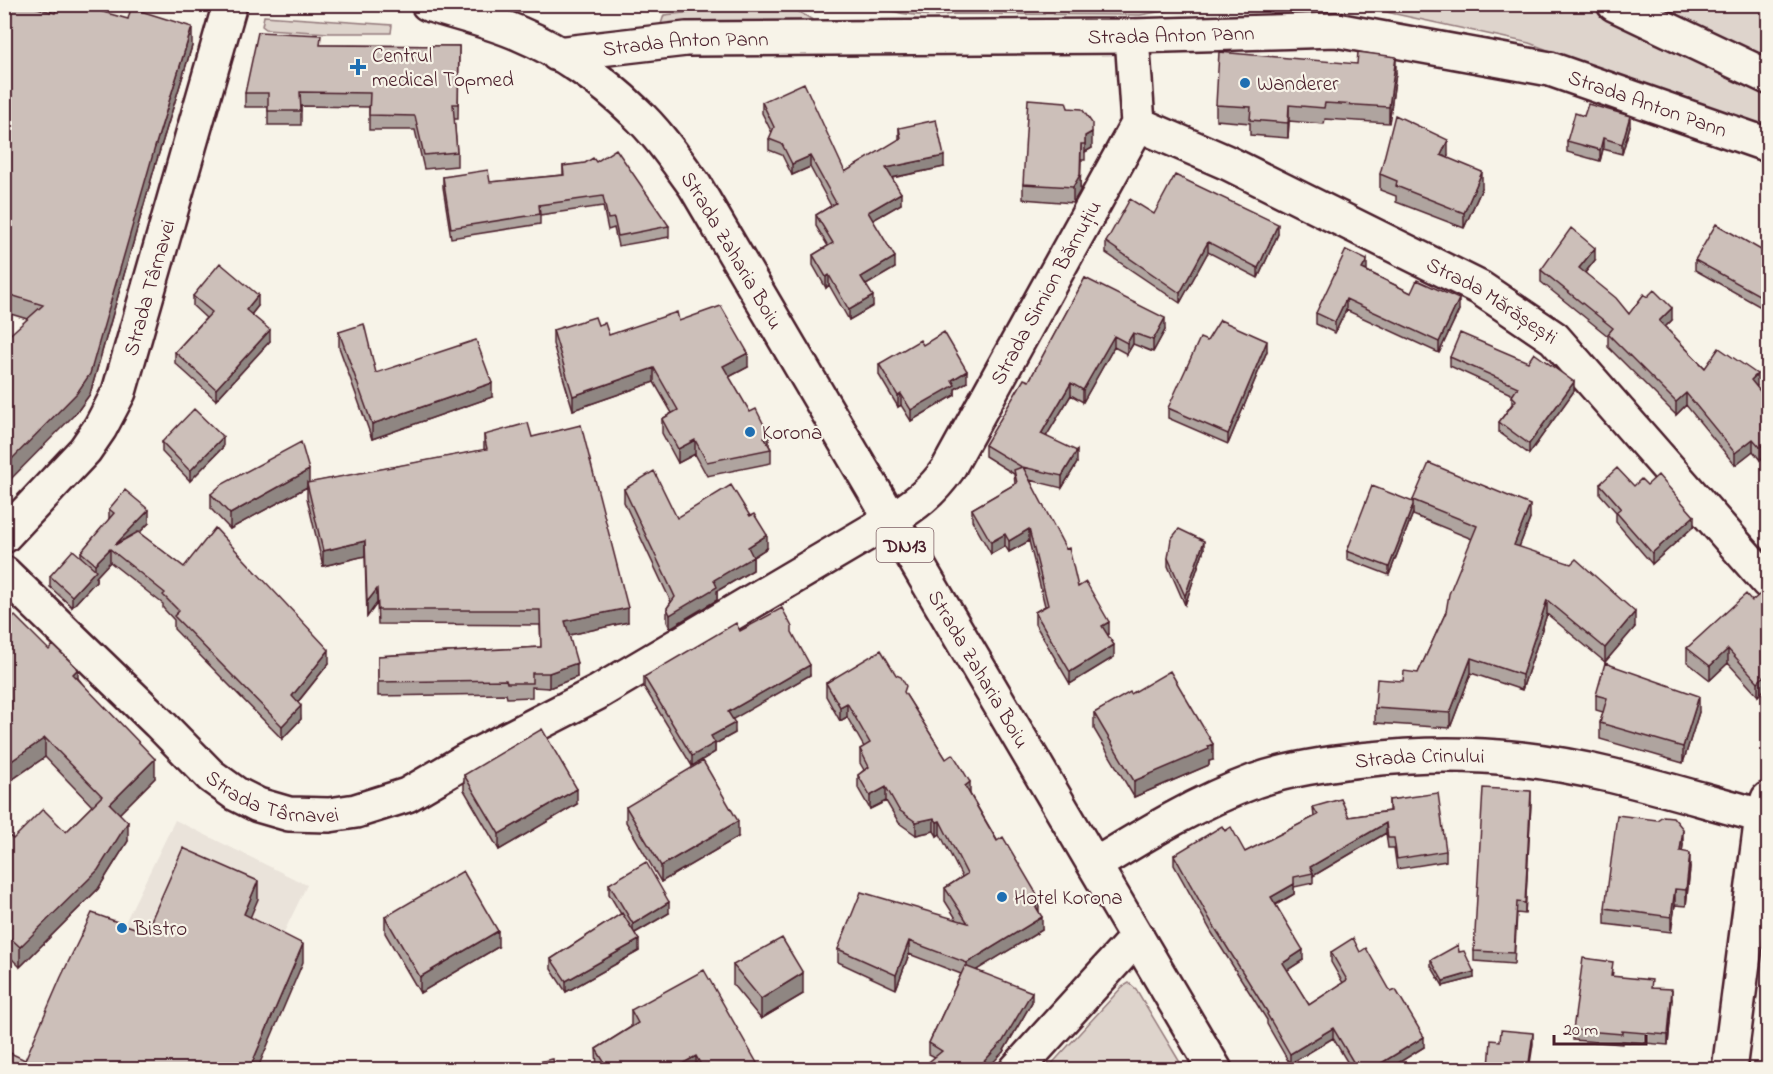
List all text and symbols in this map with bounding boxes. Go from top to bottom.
street label: Strada Anton Pann [1088,19,1255,53]
street label: Strada Anton Pann [601,25,769,66]
place label: Centrul medical Topmed [372,42,514,96]
marker: Centrul medical Topmed [349,58,367,76]
street label: Strada Anton Pann [1563,63,1731,147]
place label: Wanderer [1257,70,1339,100]
marker: Wanderer [1238,76,1252,90]
street label: Strada Zaharia Boiu [672,166,789,336]
street label: Strada Simion Bărnuțiu [984,195,1110,391]
street label: Strada Târnavei [117,217,184,360]
street label: Strada Mărășești [1421,251,1563,353]
place label: Korona [762,419,822,449]
marker: Korona [743,425,757,439]
road number: DN13 [876,528,934,562]
street label: Strada Zaharia Boiu [919,585,1036,755]
street label: Strada Crinului [1353,742,1485,778]
street label: Strada Târnavei [199,764,341,832]
place label: Hotel Korona [1014,884,1123,914]
marker: Hotel Korona [995,890,1009,904]
place label: Bistro [133,915,187,945]
marker: Bistro [115,921,129,935]
scale bar [1554,1008,1646,1046]
text: 20 m [1563,1018,1598,1044]

